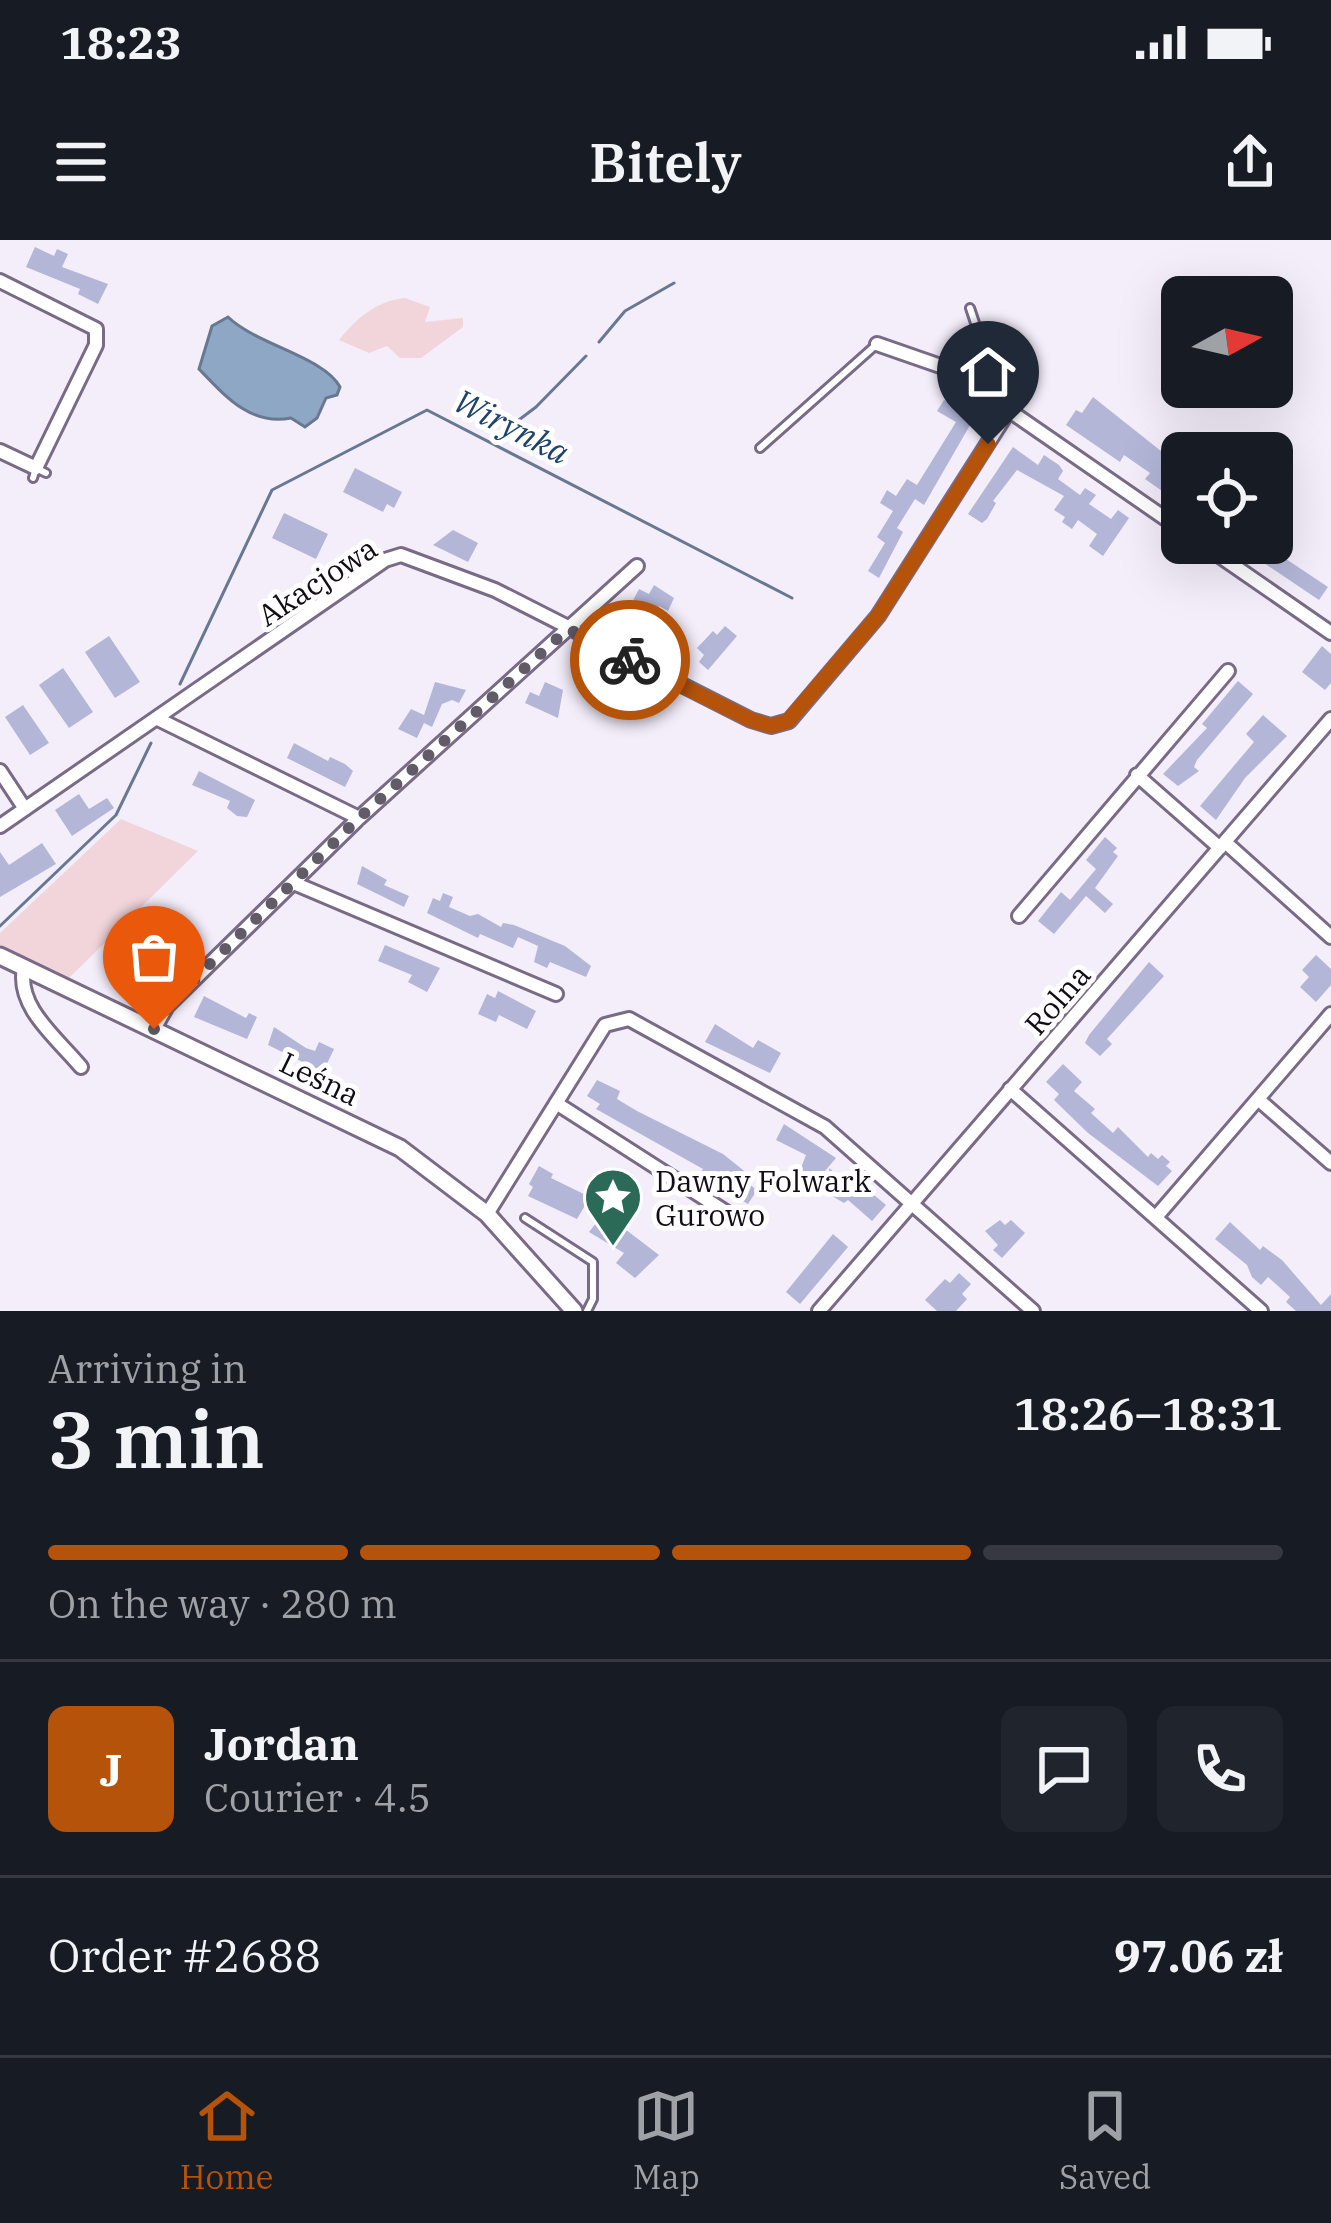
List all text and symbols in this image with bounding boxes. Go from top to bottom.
text: 18:23 [60,13,182,71]
text: Bitely [589,127,742,197]
icon: menu [48,129,114,195]
icon: share [1217,129,1283,195]
north arrow [1161,276,1293,408]
map controls [1161,276,1293,564]
pin [937,321,1039,444]
icon: home [955,339,1021,405]
water label: Wirynka [447,379,577,473]
button: locate [1161,432,1293,564]
street label: Akacjowa [250,528,384,634]
courier [570,600,690,720]
icon: bike [597,627,663,693]
pin [103,906,205,1029]
icon: bag [121,924,187,990]
street label: Rolna [1016,956,1098,1042]
street label: Leśna [274,1042,366,1114]
place label: Dawny Folwark Gurowo [655,1161,872,1234]
place icon: Dawny Folwark Gurowo [582,1166,644,1248]
text: Arriving in [48,1343,247,1394]
text: 18:26–18:31 [1014,1384,1283,1442]
text: 3 min [48,1388,265,1489]
text: On the way · 280 m [48,1578,397,1629]
button: chat [1001,1706,1127,1832]
button: phone [1157,1706,1283,1832]
text: Jordan [204,1714,359,1772]
text: J [99,1740,123,1798]
text: Courier · 4.5 [204,1772,431,1823]
text: Order #2688 [48,1926,321,1984]
text: 97.06 zł [1114,1926,1283,1984]
tab: Home [180,2083,273,2198]
tab: Map [633,2083,700,2198]
tab: Saved [1059,2083,1151,2198]

